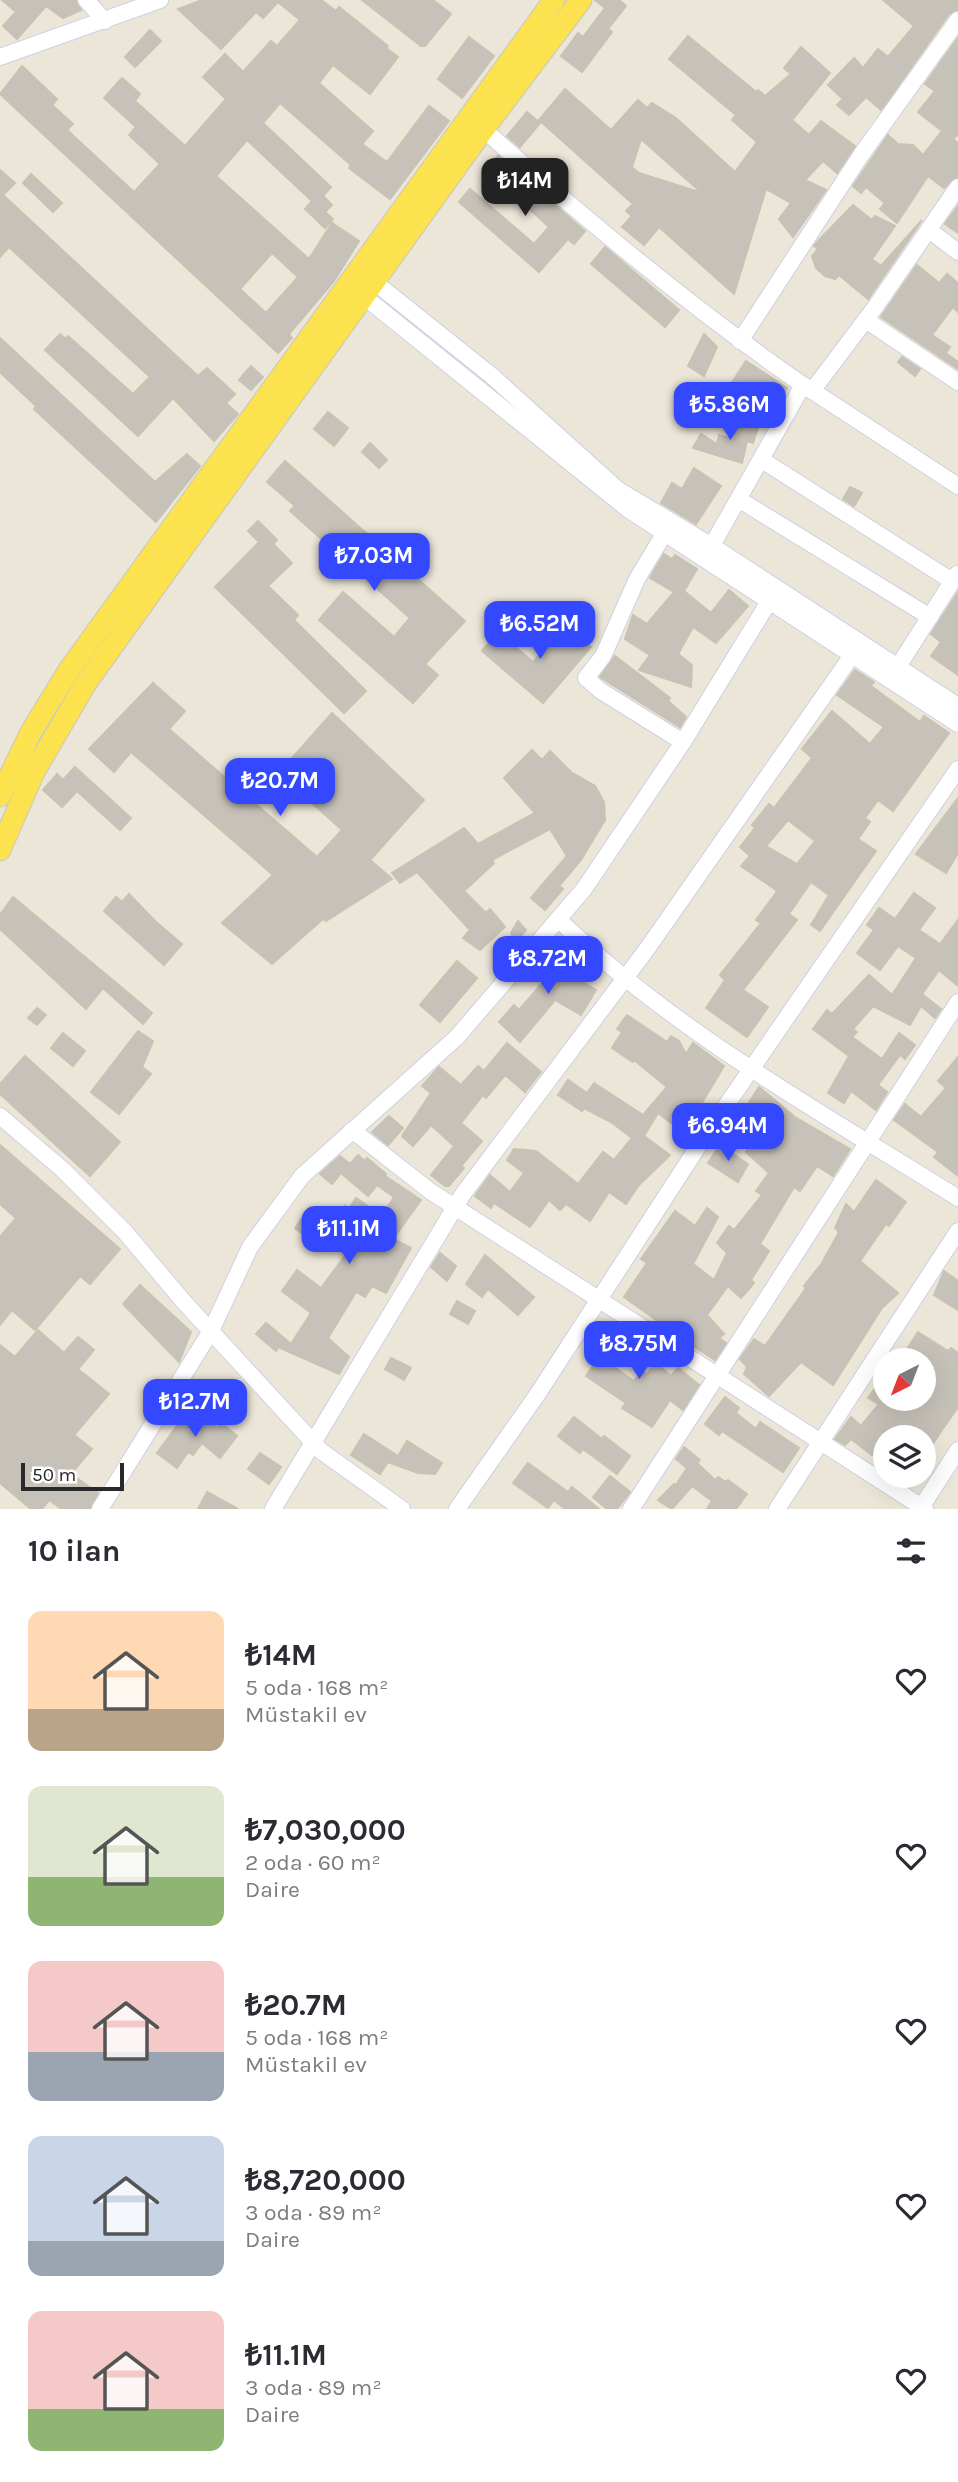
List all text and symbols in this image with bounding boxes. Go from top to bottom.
pin: ₺14M [484,158,566,218]
text: ₺14M [497,167,553,194]
pin: ₺5.86M [673,382,787,442]
text: ₺5.86M [690,391,770,418]
pin: ₺7.03M [317,534,431,593]
text: ₺7.03M [335,542,413,569]
pin: ₺6.52M [483,602,597,661]
text: ₺6.52M [500,610,580,637]
pin: ₺20.7M [223,758,337,818]
text: ₺20.7M [241,767,319,794]
pin: ₺8.72M [491,936,605,996]
text: ₺8.72M [509,945,587,972]
pin: ₺6.94M [671,1104,785,1163]
text: ₺6.94M [688,1112,768,1139]
pin: ₺11.1M [292,1206,406,1266]
text: ₺11.1M [318,1215,380,1242]
pin: ₺8.75M [582,1322,696,1381]
text: ₺8.75M [600,1330,678,1357]
north arrow [873,1348,936,1410]
map controls [873,1348,936,1488]
pin: ₺12.7M [138,1380,252,1439]
text: ₺12.7M [159,1388,231,1415]
button: layers [873,1425,936,1488]
scale bar [21,1460,124,1492]
text: 50 m [32,1464,76,1486]
icon: filters [892,1532,930,1570]
text: 10 ilan [28,1533,120,1569]
text: ₺14M [245,1637,317,1673]
icon: home [84,1639,168,1723]
icon: heart [892,1662,930,1700]
text: 5 oda · 168 m² [245,1674,388,1701]
text: Müstakil ev [245,1701,367,1728]
text: ₺7,030,000 [245,1812,406,1848]
icon: home [84,1814,168,1898]
icon: heart [892,1837,930,1875]
text: 2 oda · 60 m² [245,1849,381,1876]
text: Daire [245,1876,300,1903]
text: ₺20.7M [245,1987,347,2023]
icon: home [84,1989,168,2073]
icon: heart [892,2012,930,2050]
text: 5 oda · 168 m² [245,2024,388,2051]
text: Müstakil ev [245,2051,367,2078]
text: ₺8,720,000 [245,2162,406,2198]
icon: home [84,2164,168,2248]
icon: heart [892,2187,930,2225]
text: 3 oda · 89 m² [245,2199,382,2226]
text: Daire [245,2226,300,2253]
text: ₺11.1M [245,2337,327,2373]
icon: home [84,2339,168,2423]
icon: heart [892,2362,930,2400]
text: 3 oda · 89 m² [245,2374,382,2401]
text: Daire [245,2401,300,2428]

